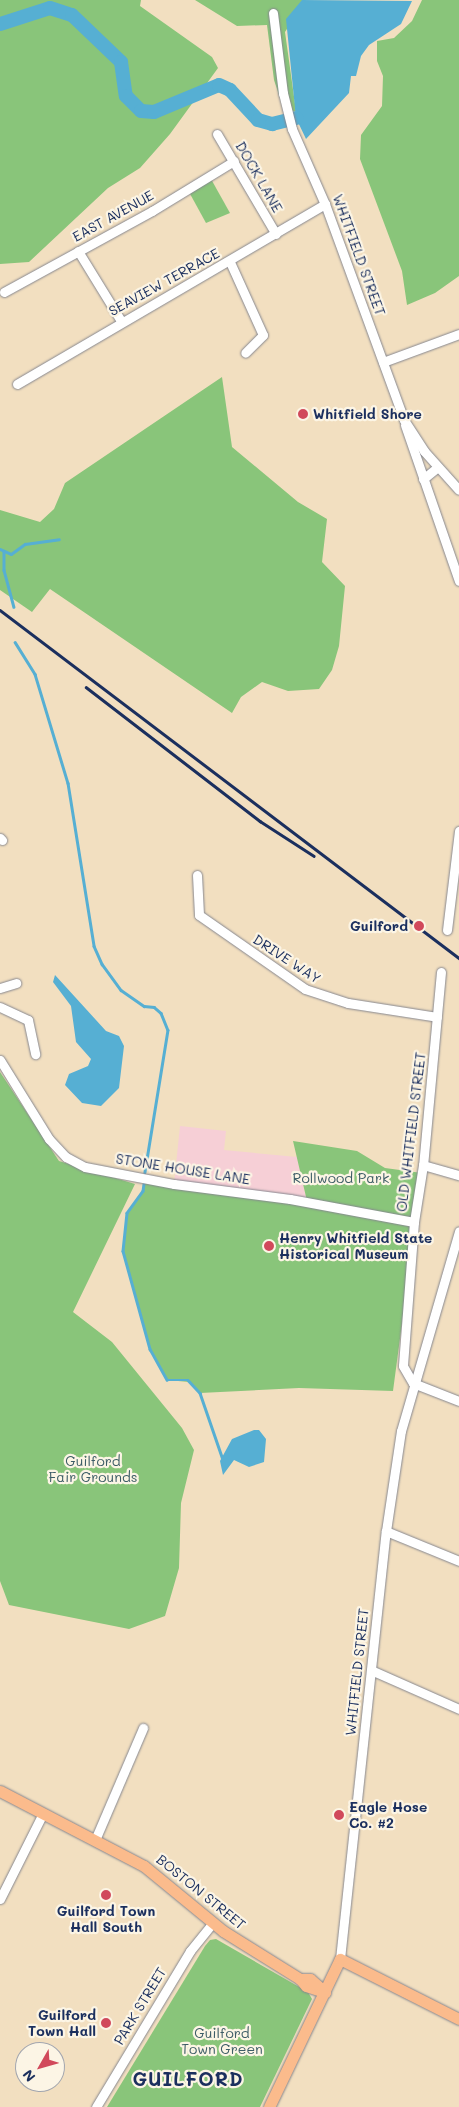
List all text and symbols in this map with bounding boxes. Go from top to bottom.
street label: DOCK LANE [232,139,286,215]
street label: EAST AVENUE [69,187,157,245]
street label: WHITFIELD STREET [329,192,389,318]
street label: SEAVIEW TERRACE [106,245,222,319]
place label: Whitfield Shore [313,406,422,422]
marker: Whitfield Shore [297,408,309,420]
place label: Guilford [350,918,408,934]
marker: Guilford [412,919,426,933]
street label: DRIVE WAY [250,931,324,987]
street label: OLD WHITFIELD STREET [393,1051,429,1213]
street label: STONE HOUSE LANE [115,1150,251,1188]
park label: Rollwood Park [293,1170,389,1186]
place label: Henry Whitfield State Historical Museum [279,1230,432,1262]
marker: Henry Whitfield State Historical Museum [263,1240,275,1252]
park label: Guilford Fair Grounds [48,1453,138,1485]
street label: WHITFIELD STREET [342,1607,372,1737]
place label: Eagle Hose Co. #2 [349,1799,427,1831]
marker: Eagle Hose Co. #2 [333,1809,345,1821]
street label: BOSTON STREET [153,1851,249,1933]
marker: Guilford Town Hall South [100,1889,112,1901]
place label: Guilford Town Hall South [57,1903,155,1935]
street label: PARK STREET [110,1964,170,2048]
place label: Guilford Town Hall [28,2007,96,2040]
marker: Guilford Town Hall [100,2017,112,2029]
park label: Guilford Town Green [181,2025,263,2058]
north arrow [15,2042,65,2092]
text: N [18,2066,39,2086]
district label: GUILFORD [131,2068,245,2090]

